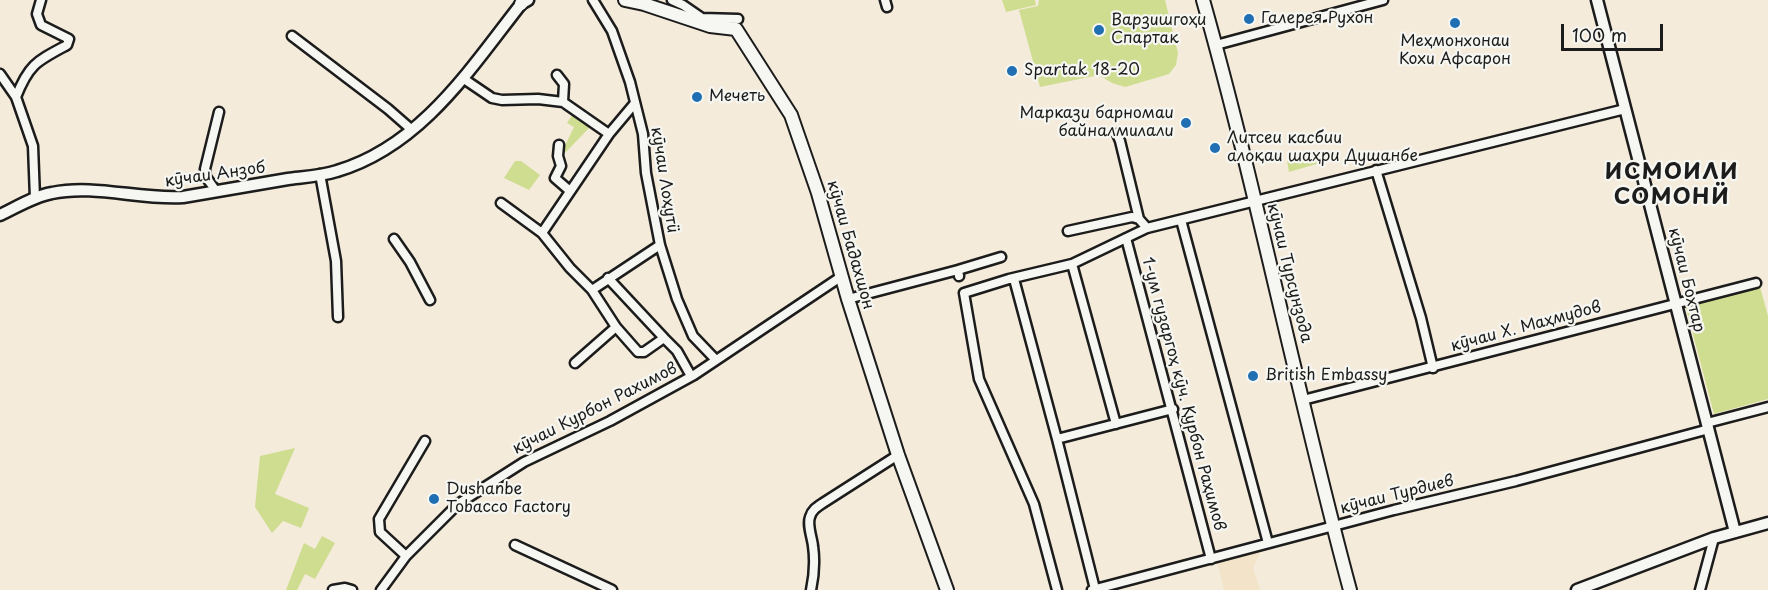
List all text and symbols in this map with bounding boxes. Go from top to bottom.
place label: Галерея Рухон [1261,9,1374,29]
place label: Варзишгоҳи Спартак [1111,11,1207,49]
marker: Галерея Рухон [1242,12,1256,26]
scale bar [1564,12,1666,50]
marker: Меҳмонхонаи Кохи Афсарон [1448,16,1462,30]
text: 100 m [1572,21,1627,48]
marker: Варзишгоҳи Спартак [1092,23,1106,37]
place label: Меҳмонхонаи Кохи Афсарон [1399,32,1511,70]
place label: Spartak 18-20 [1024,61,1140,81]
marker: Spartak 18-20 [1005,64,1019,78]
place label: Мечеть [709,87,765,107]
marker: Мечеть [690,90,704,104]
place label: Маркази барномаи байналмилали [1019,104,1174,142]
marker: Маркази барномаи байналмилали [1179,116,1193,130]
street label: кӯчаи Лоҳутӣ [646,126,682,234]
place label: Литсеи касбии алоқаи шаҳри Душанбе [1227,129,1418,167]
marker: Литсеи касбии алоқаи шаҳри Душанбе [1208,141,1222,155]
street label: кӯчаи Анзоб [163,158,267,192]
district label: ИСМОИЛИ СОМОНӢ [1606,160,1738,212]
street label: кӯчаи Бадахшон [822,178,878,312]
street label: кӯчаи Турсунзода [1262,201,1316,345]
street label: кӯчаи Бохтар [1664,226,1708,334]
street label: 1-ум гузаргоҳ кӯч. Қурбон Раҳимов [1137,255,1229,533]
street label: кӯчаи Х. Маҳмудов [1449,298,1603,356]
street label: кӯчаи Курбон Рахимов [509,359,681,459]
place label: British Embassy [1265,366,1387,386]
marker: British Embassy [1246,369,1260,383]
street label: кӯчаи Турдиев [1338,472,1456,518]
place label: Dushanbe Tobacco Factory [446,480,571,518]
marker: Dushanbe Tobacco Factory [427,492,441,506]

